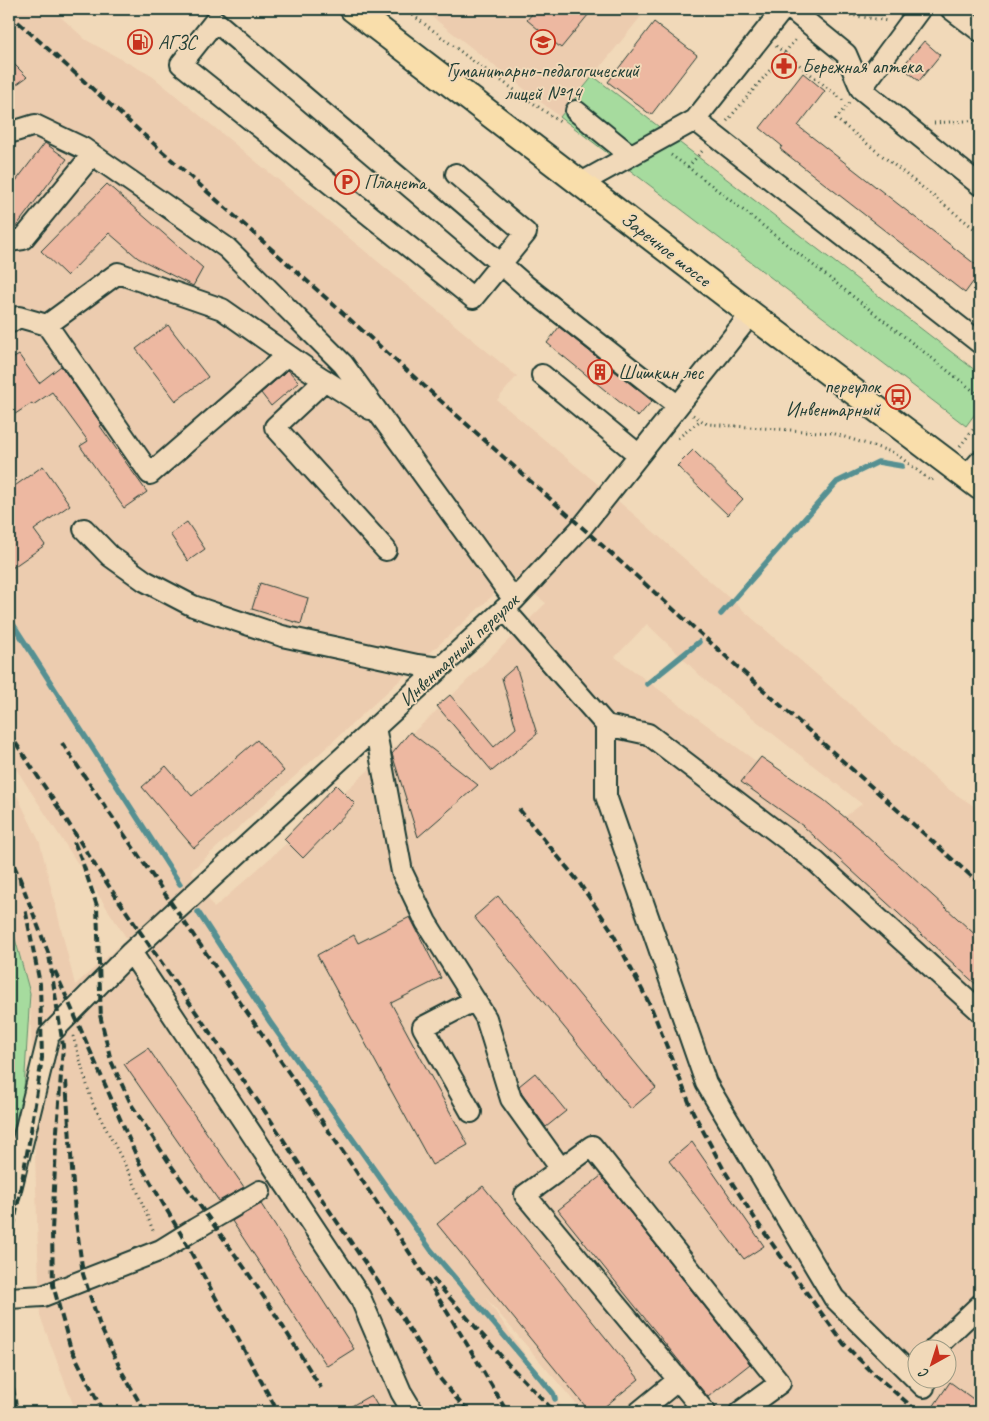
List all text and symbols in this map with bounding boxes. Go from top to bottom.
fuel station icon: АГЗС [127,29,153,55]
school or university icon: Гуманитарно-педагогический лицей №14 [530,29,556,55]
place label: АГЗС [158,30,199,55]
pharmacy icon: Бережная аптека [771,53,797,79]
place label: Бережная аптека [802,54,923,79]
place label: Гуманитарно-педагогический лицей №14 [447,58,641,106]
parking icon: Планета [334,169,360,195]
place label: Планета [364,170,428,195]
street label: Заречное шоссе [616,206,717,293]
building icon: Шишкин лес [587,359,613,385]
place label: Шишкин лес [618,360,704,385]
place label: переулок Инвентарный [786,374,882,422]
bus stop icon: переулок Инвентарный [885,384,911,410]
street label: Инвентарный переулок [394,587,525,712]
north arrow [906,1338,956,1388]
text: С [914,1364,932,1382]

